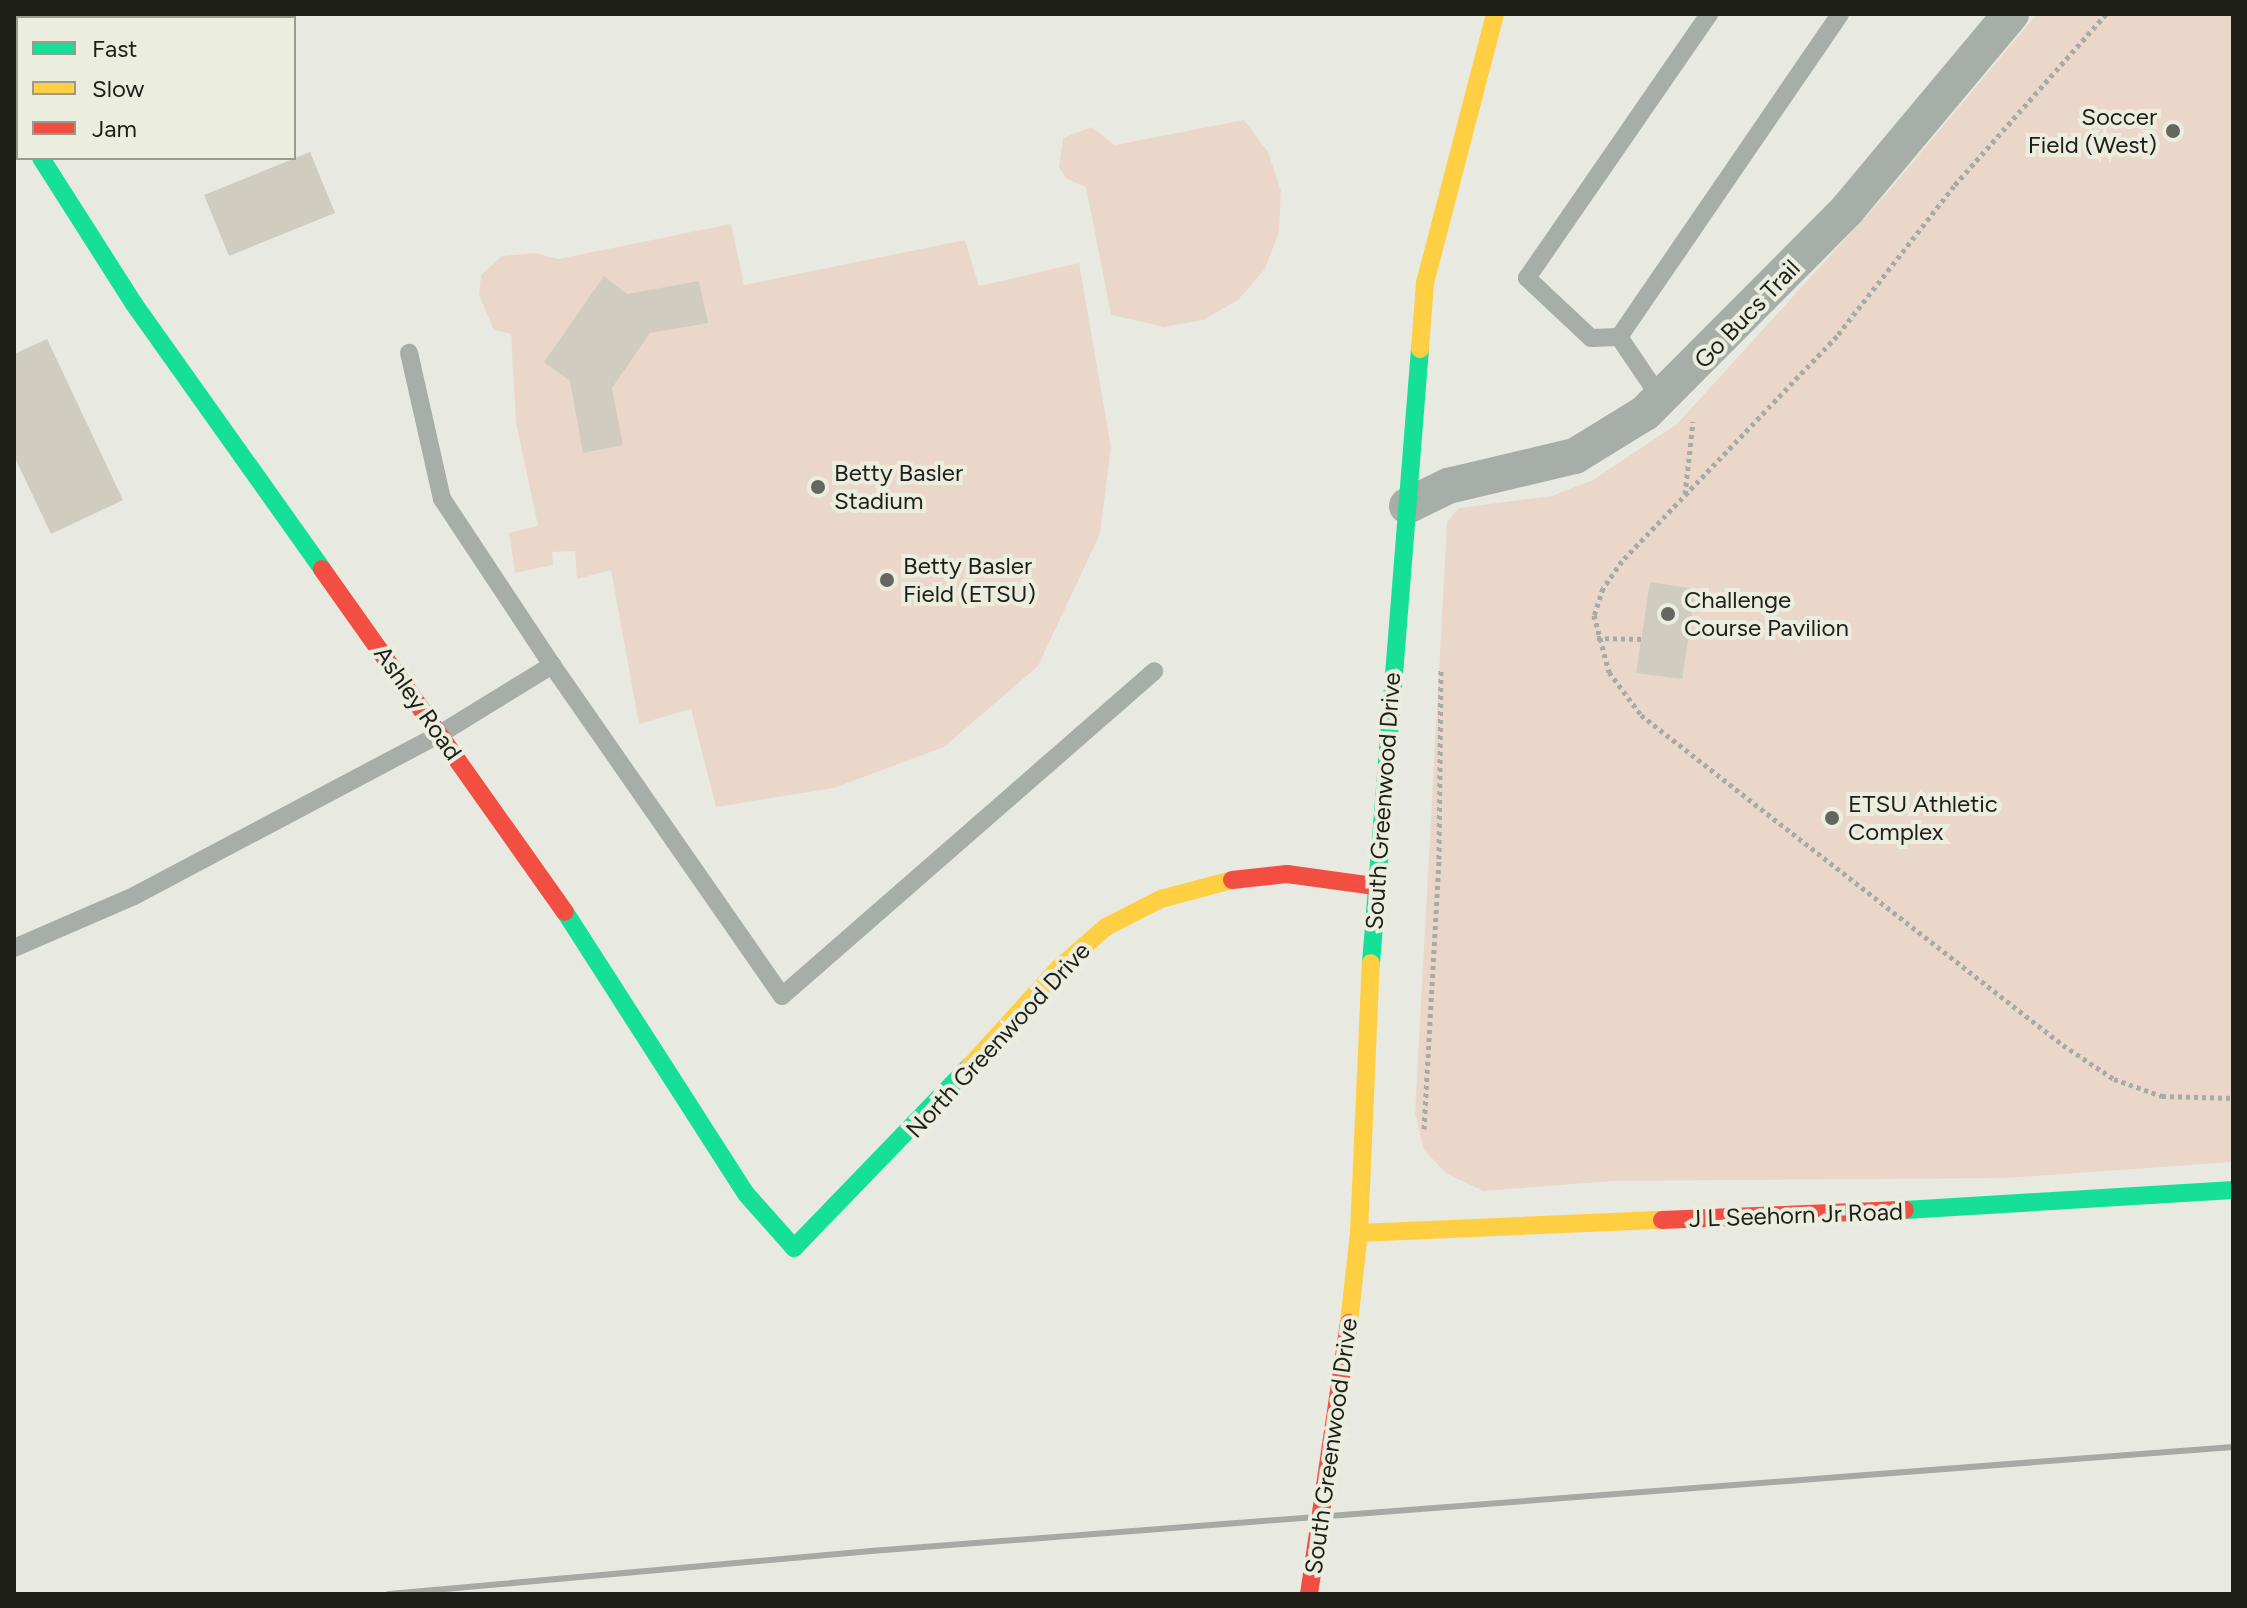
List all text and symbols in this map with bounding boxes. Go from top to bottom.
legend [16,16,296,160]
text: Fast [92,34,137,63]
text: Slow [92,74,144,103]
place label: Soccer Field (West) [2028,103,2157,159]
text: Jam [92,114,137,143]
marker: Soccer Field (West) [2164,122,2182,140]
street label: Go Bucs Trail [1688,254,1806,374]
place label: Betty Basler Stadium [834,459,963,515]
marker: Betty Basler Stadium [809,478,827,496]
place label: Betty Basler Field (ETSU) [903,552,1036,608]
marker: Betty Basler Field (ETSU) [878,571,896,589]
place label: Challenge Course Pavilion [1684,586,1849,642]
marker: Challenge Course Pavilion [1659,605,1677,623]
street label: Ashley Road [368,640,468,766]
street label: South Greenwood Drive [1360,671,1406,931]
place label: ETSU Athletic Complex [1848,790,1998,846]
marker: ETSU Athletic Complex [1823,809,1841,827]
street label: North Greenwood Drive [900,936,1096,1144]
street label: J L Seehorn Jr Road [1689,1197,1903,1233]
street label: South Greenwood Drive [1299,1316,1363,1576]

